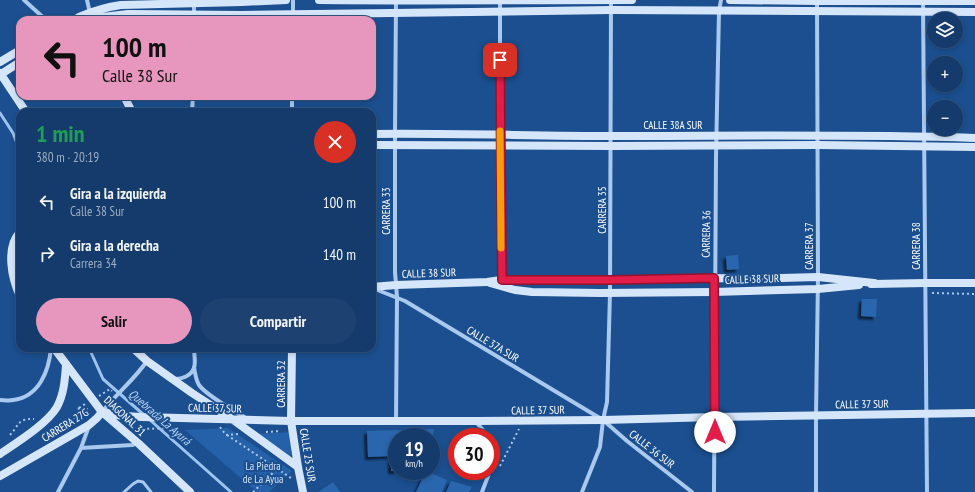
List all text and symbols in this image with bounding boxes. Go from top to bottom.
map controls [927,12,963,136]
button: layers [927,12,963,48]
text: 100 m [102,28,166,65]
icon: left [36,32,88,84]
pin [483,43,517,77]
icon: arrive [489,49,511,71]
button: + [927,56,963,92]
text: Calle 38 Sur [102,64,177,87]
button: − [927,100,963,136]
text: 1 min [36,118,84,149]
street label: CALLE 38A SUR [644,118,702,132]
button: close [314,121,356,163]
text: 380 m · 20:19 [36,149,99,166]
text: Gira a la izquierda [70,184,166,203]
street label: CARRERA 35 [595,186,609,234]
street label: CARRERA 33 [379,187,393,235]
icon: left [36,191,58,213]
text: 100 m [323,193,356,212]
text: Calle 38 Sur [70,203,124,220]
street label: CARRERA 36 [699,210,713,258]
street label: CARRERA 37 [802,222,816,270]
street label: CARRERA 38 [909,222,923,270]
text: Gira a la derecha [70,236,159,255]
icon: right [36,243,58,265]
text: 140 m [323,245,356,264]
text: Carrera 34 [70,255,117,272]
street label: CALLE 38 SUR [402,265,456,281]
street label: CALLE 38 SUR [725,271,779,287]
button: Salir [36,298,192,344]
button: Compartir [200,298,356,344]
street label: CALLE 37A SUR [464,323,522,365]
street label: CARRERA 32 [274,360,288,408]
water label: Quebrada La Ayurá [126,386,195,449]
street label: DIAGONAL 31 [101,393,149,439]
street label: CALLE 37 SUR [835,397,889,411]
street label: CALLE 37 SUR [188,401,242,415]
street label: CALLE 37 SUR [511,403,565,417]
street label: CARRERA 27G [39,405,91,445]
position arrow [694,411,736,453]
street label: CALLE 25 SUR [297,427,319,483]
street label: CALLE 36 SUR [626,427,678,471]
speed limit sign: 30 [448,428,500,480]
text: 19 [404,436,424,462]
text: km/h [405,457,423,470]
park label: La Piedra de La Ayua [243,459,283,486]

